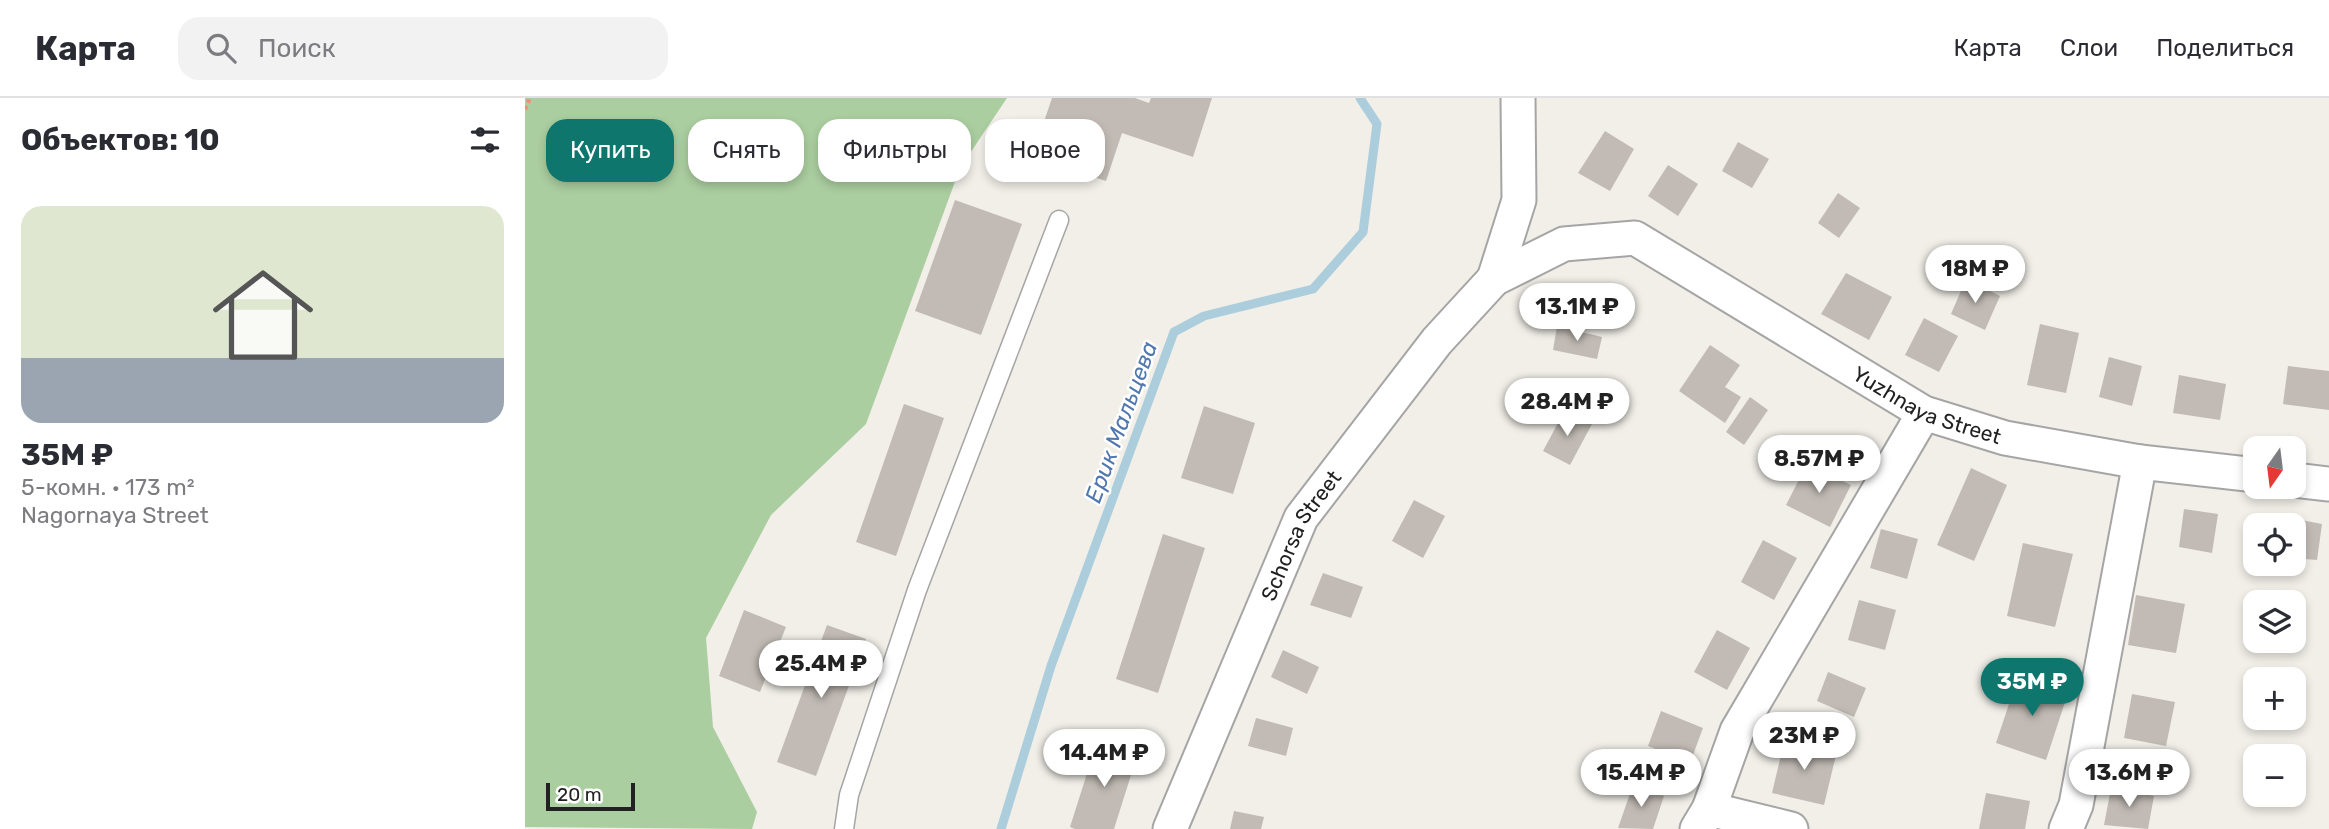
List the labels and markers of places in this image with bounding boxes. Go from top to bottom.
pin: 18M ₽ [1926,246,2024,305]
pin: 13.1M ₽ [1512,284,1642,343]
pin: 28.4M ₽ [1502,378,1632,438]
pin: 8.57M ₽ [1754,436,1884,495]
pin: 25.4M ₽ [756,640,886,700]
pin: 35M ₽ [1983,658,2081,718]
pin: 23M ₽ [1755,712,1853,772]
pin: 14.4M ₽ [1039,730,1169,789]
pin: 15.4M ₽ [1576,750,1706,809]
pin: 13.6M ₽ [2064,750,2194,809]

